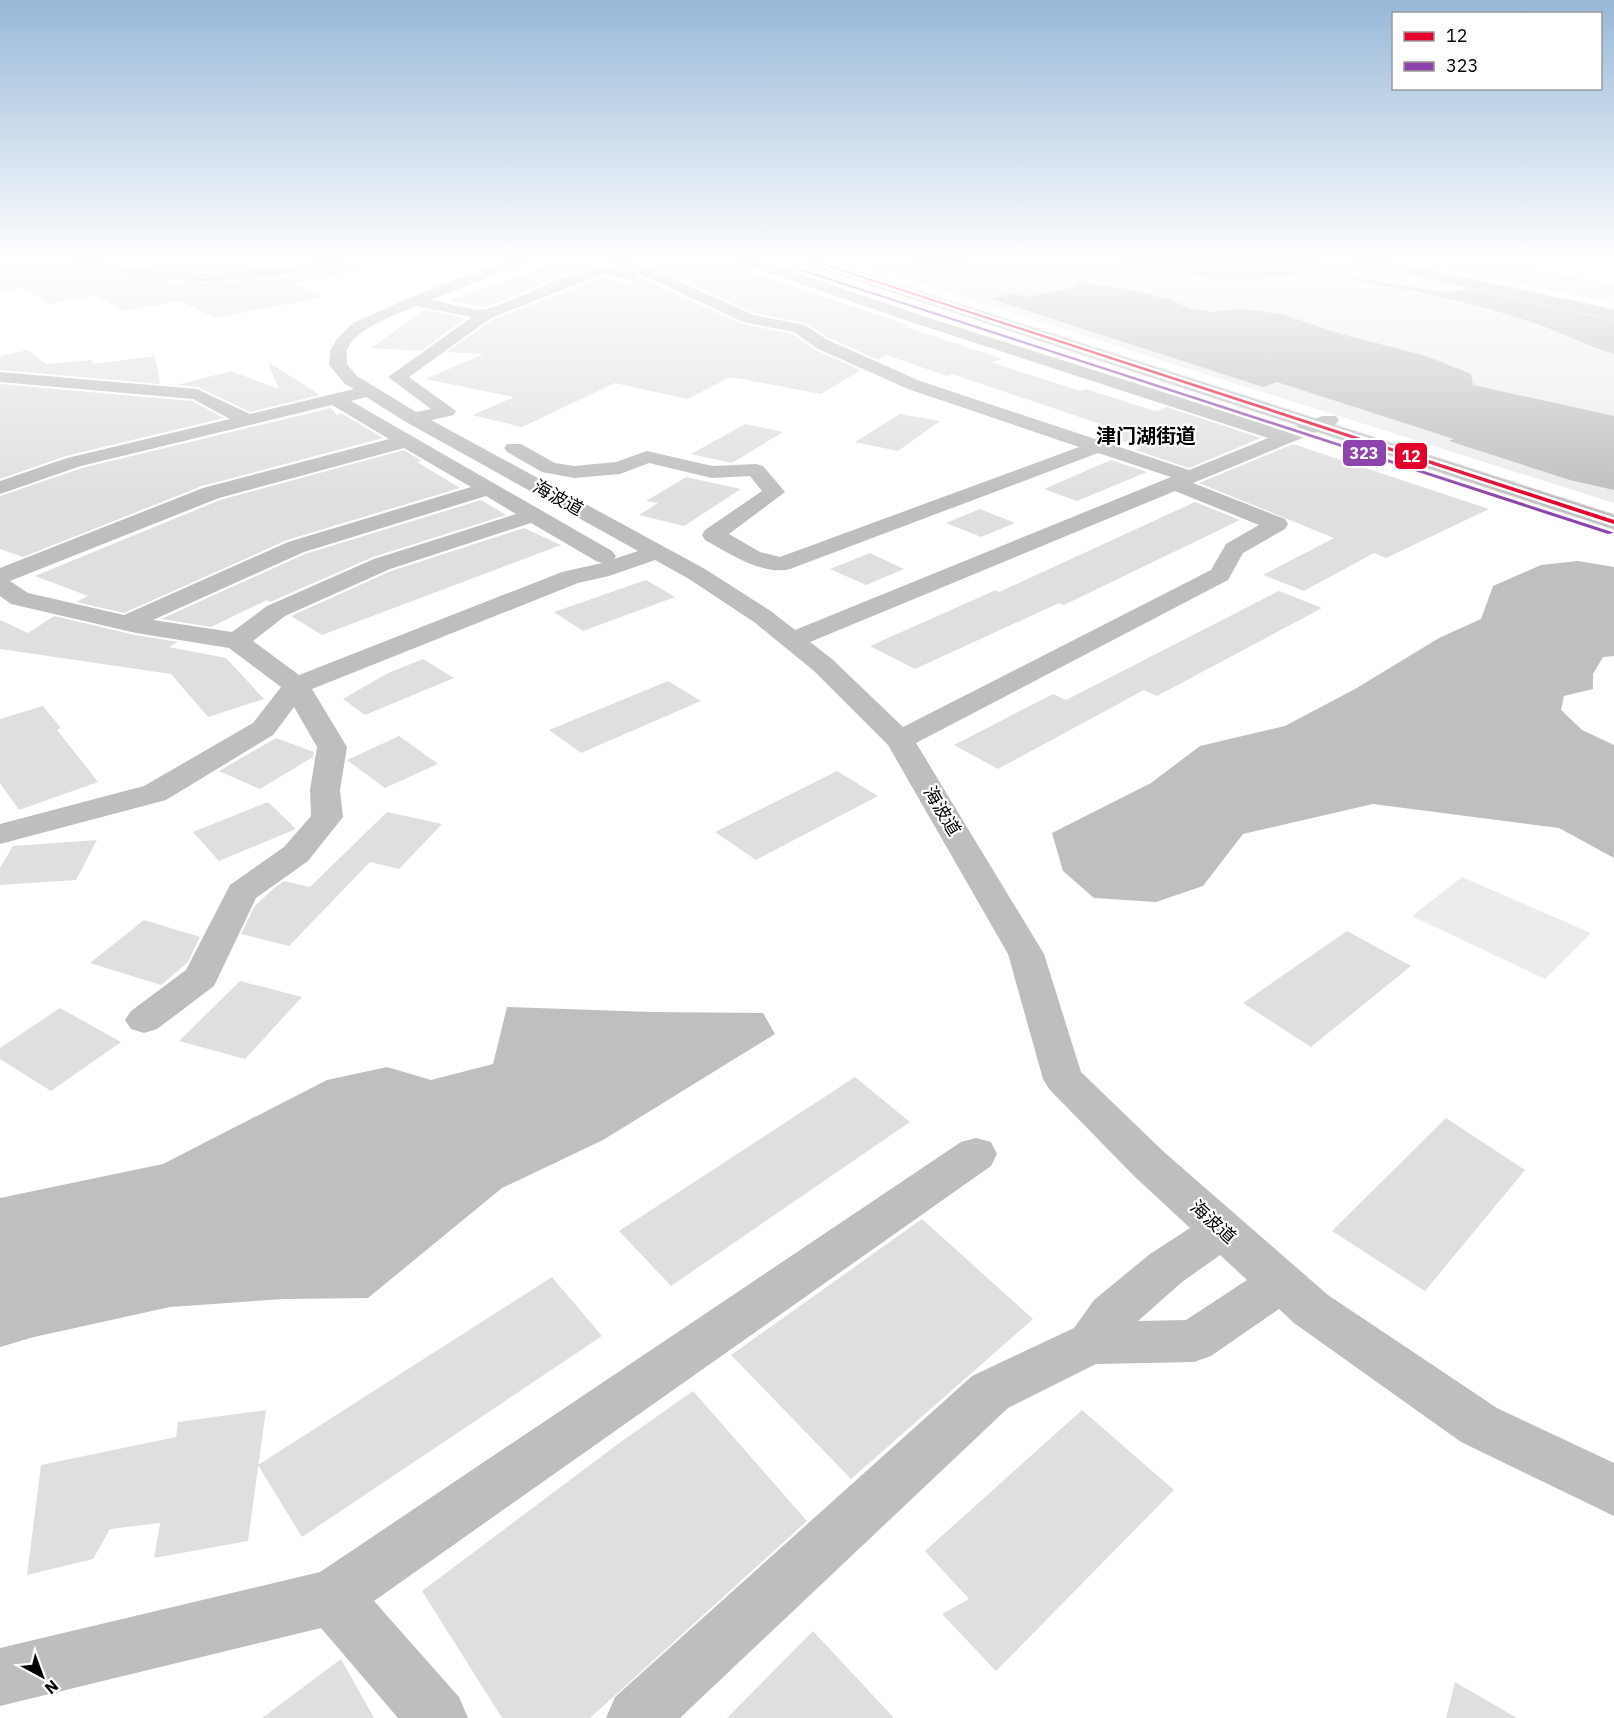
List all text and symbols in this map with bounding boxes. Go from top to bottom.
legend [1392,12,1602,90]
text: 12 [1446,24,1468,47]
text: 323 [1446,54,1478,77]
district label: 津门湖街道 [1096,422,1196,449]
line badge: 323 [1342,439,1387,467]
line badge: 12 [1394,442,1428,470]
text: 323 [1350,443,1378,463]
text: 12 [1401,446,1421,466]
street label: 海波道 [529,474,587,521]
street label: 海波道 [919,782,966,840]
street label: 海波道 [1186,1195,1241,1248]
north arrow [12,1646,72,1706]
text: N [41,1676,63,1699]

